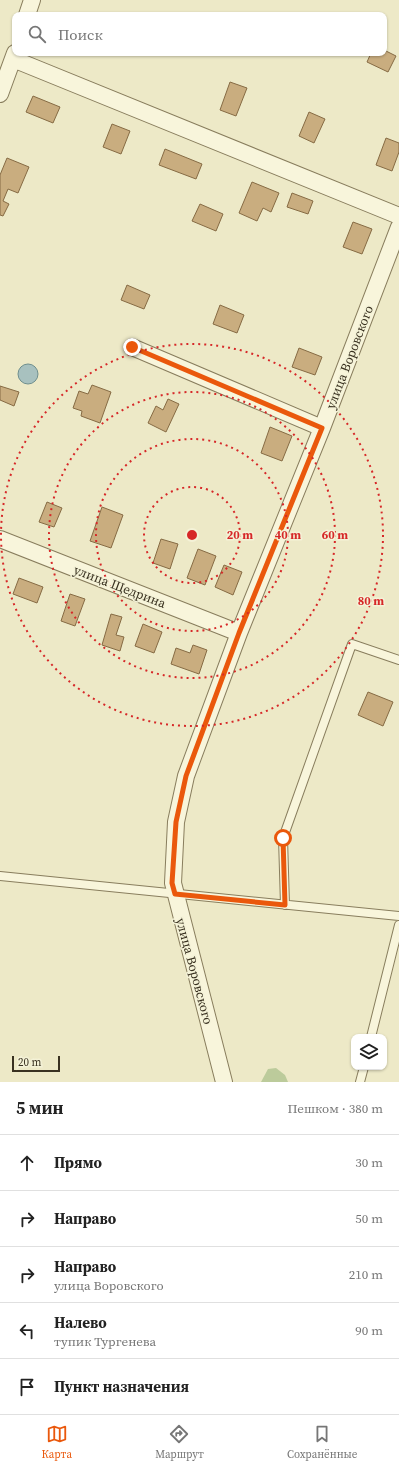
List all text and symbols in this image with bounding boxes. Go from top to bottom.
search box [12,12,387,56]
icon: search [26,23,48,45]
text: Поиск [58,24,103,45]
street label: улица Воровского [322,303,377,411]
route end [123,338,141,356]
text: 20 m [227,527,253,543]
text: 40 m [275,527,301,543]
text: 60 m [322,527,348,543]
centre of rings [185,528,199,542]
street label: улица Щедрина [71,561,169,612]
text: 80 m [358,593,384,609]
route start [274,829,292,847]
street label: улица Воровского [172,916,217,1026]
map controls [351,1034,387,1070]
button: layers [351,1034,387,1070]
scale bar [12,1054,60,1073]
text: 20 m [18,1055,41,1070]
text: 5 мин [16,1096,64,1120]
text: Пешком · 380 m [288,1100,383,1117]
icon: ahead [16,1152,38,1174]
text: Прямо [54,1152,102,1173]
text: 30 m [355,1154,383,1171]
icon: right [16,1208,38,1230]
text: Направо [54,1208,116,1229]
text: 50 m [355,1210,383,1227]
text: Направо [54,1256,116,1277]
icon: right [16,1264,38,1286]
text: 210 m [349,1266,383,1283]
text: улица Воровского [54,1277,164,1294]
text: Налево [54,1312,107,1333]
icon: left [16,1320,38,1342]
text: 90 m [355,1322,383,1339]
text: тупик Тургенева [54,1333,156,1350]
icon: arrive [16,1376,38,1398]
text: Пункт назначения [54,1376,189,1397]
tab: Карта [42,1423,72,1462]
tab: Маршрут [155,1423,204,1462]
tab: Сохранённые [287,1423,357,1462]

